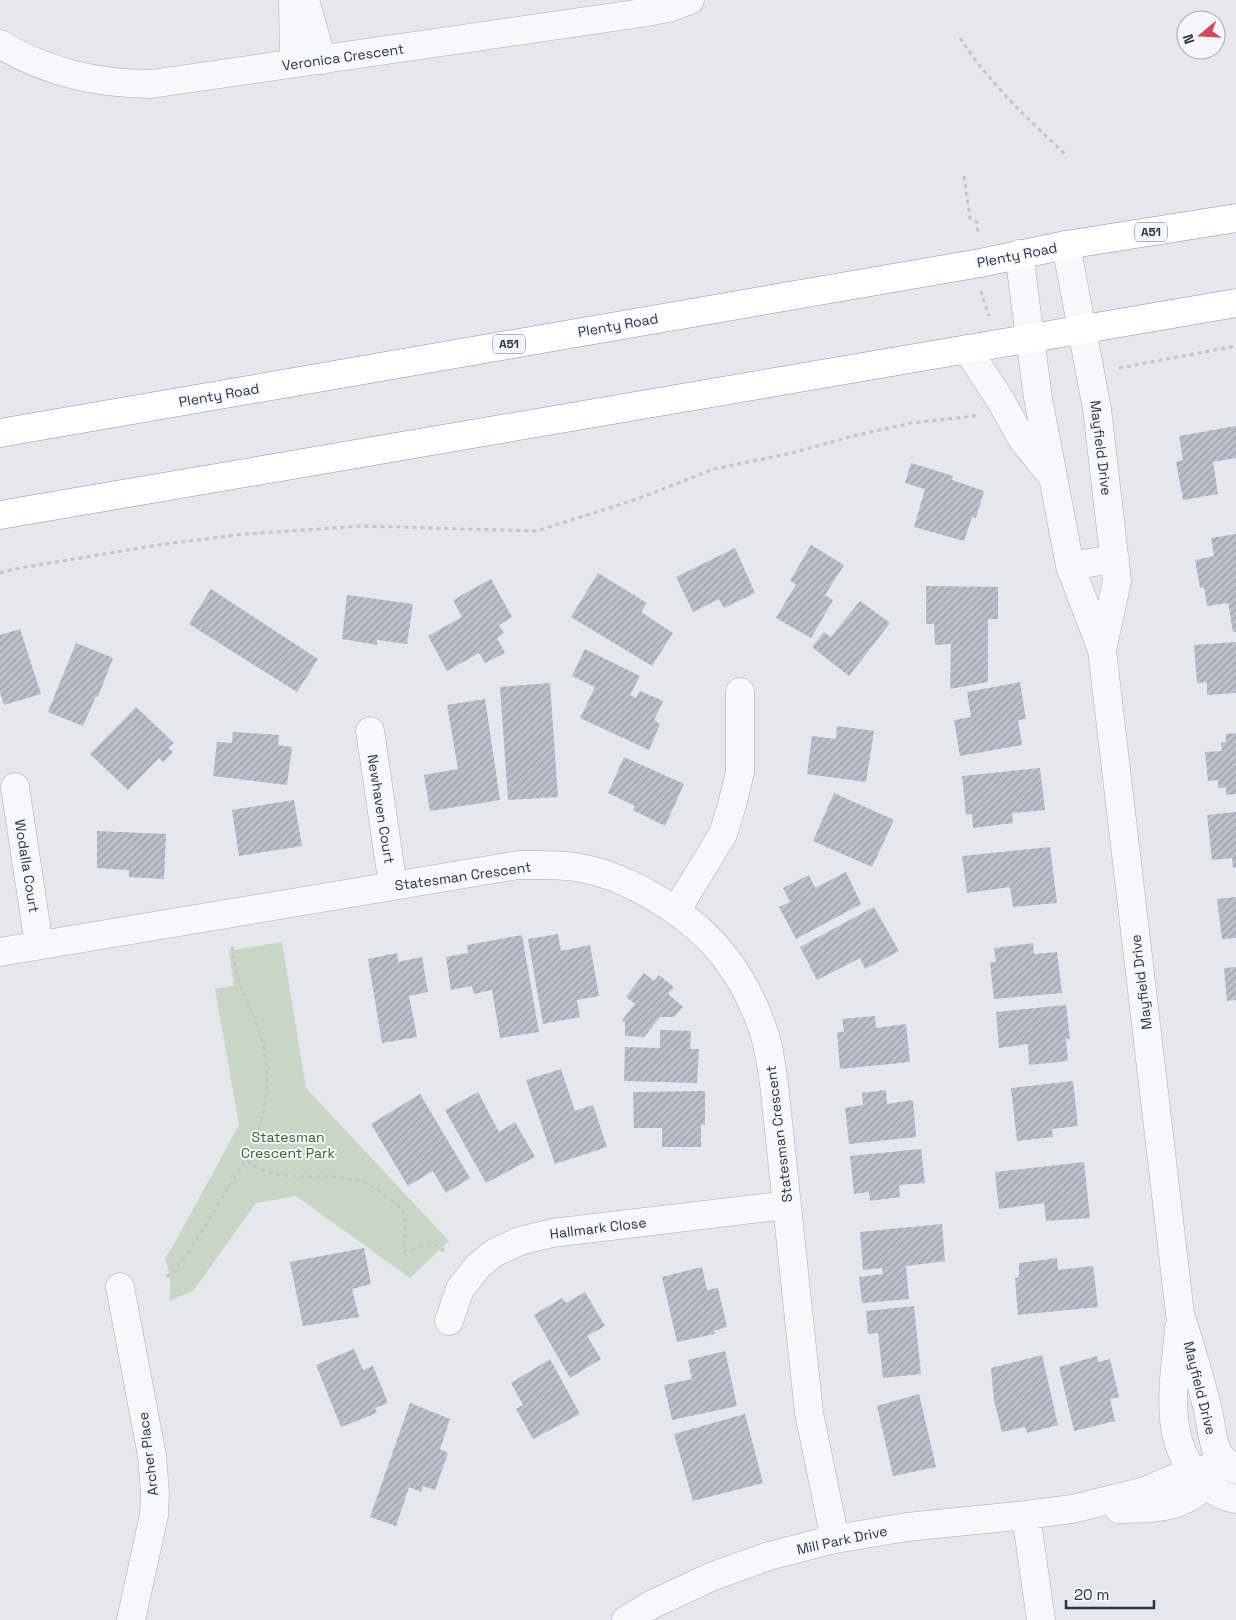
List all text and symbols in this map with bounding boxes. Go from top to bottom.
north arrow [1176,10,1226,60]
text: N [1179,32,1199,46]
street label: Veronica Crescent [281,40,405,74]
road number: A51 [1135,222,1167,242]
street label: Plenty Road [975,238,1059,272]
street label: Plenty Road [576,309,660,341]
road number: A51 [493,334,525,354]
street label: Plenty Road [177,379,261,411]
street label: Mayfield Drive [1086,399,1116,497]
street label: Newhaven Court [363,753,399,865]
street label: Wodalla Court [11,818,43,914]
street label: Statesman Crescent [393,857,533,895]
street label: Mayfield Drive [1126,933,1156,1031]
street label: Statesman Crescent [762,1064,796,1204]
park label: Statesman Crescent Park [241,1128,335,1162]
street label: Hallmark Close [549,1213,647,1243]
street label: Mayfield Drive [1180,1339,1220,1437]
street label: Archer Place [134,1411,162,1497]
street label: Mill Park Drive [795,1522,889,1558]
scale bar [1066,1578,1154,1610]
text: 20 m [1074,1585,1109,1604]

